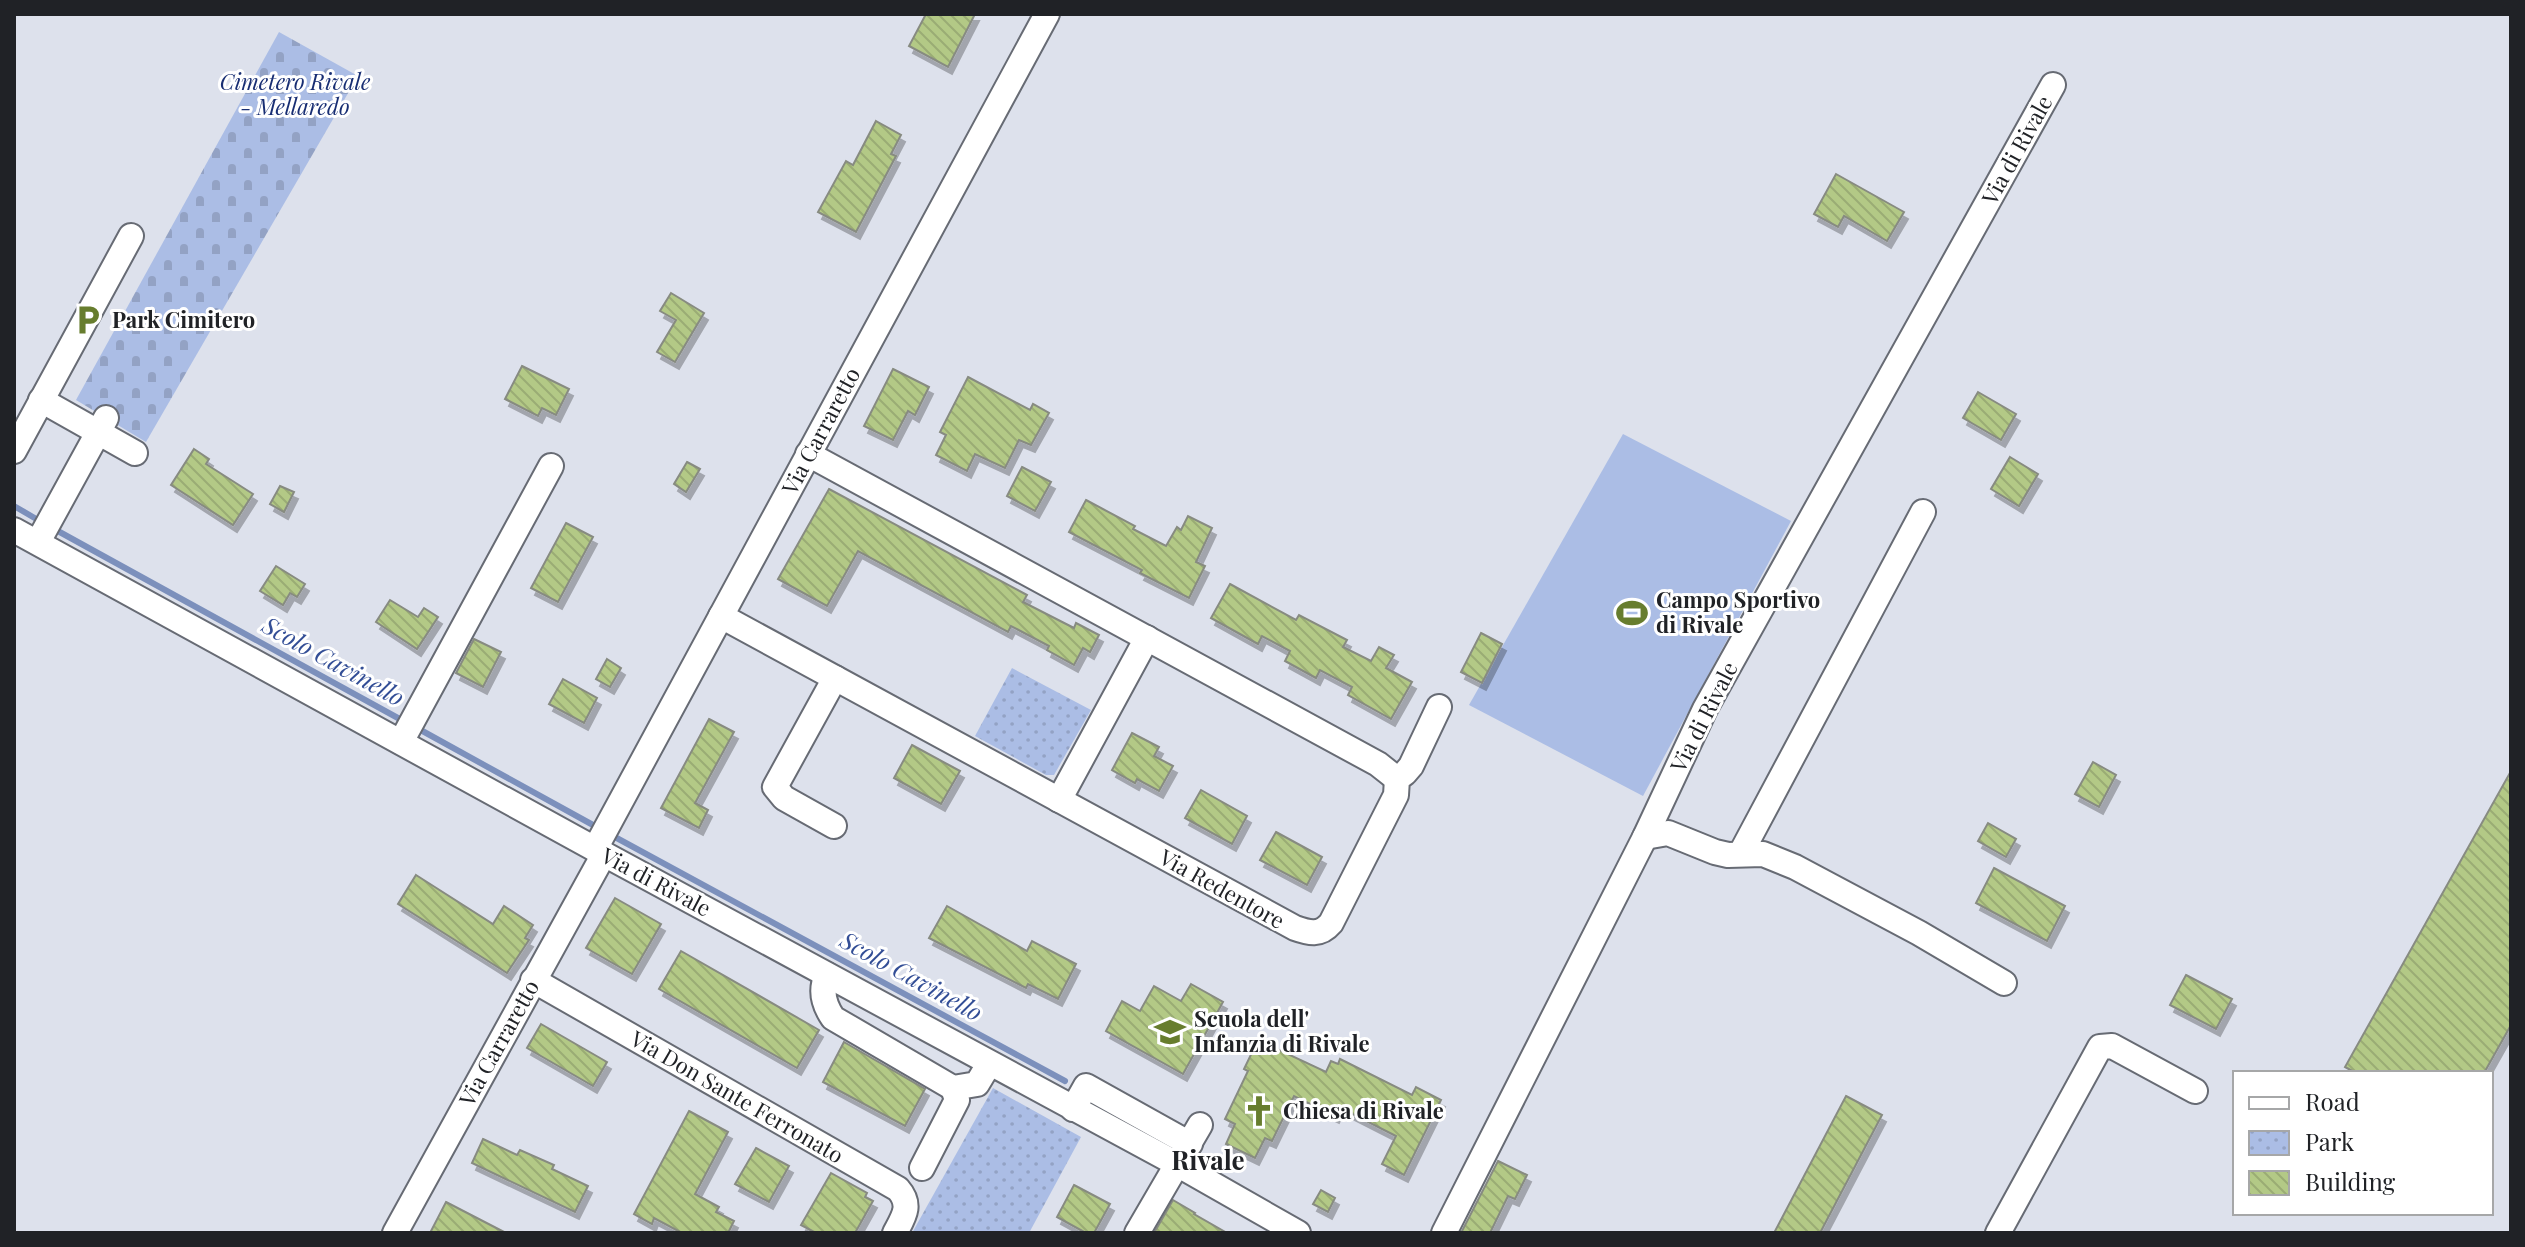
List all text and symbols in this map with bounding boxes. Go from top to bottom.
park label: Cimetero Rivale - Mellaredo [220,66,371,121]
street label: Via di Rivale [1973,90,2058,210]
parking icon: Park Cimitero [71,303,105,337]
place label: Park Cimitero [112,304,255,334]
street label: Via Carraretto [774,362,866,500]
place label: Campo Sportivo di Rivale [1656,584,1820,639]
sports icon: Campo Sportivo di Rivale [1615,596,1649,630]
water label: Scolo Cavinello [256,608,411,712]
street label: Via di Rivale [1662,656,1744,778]
street label: Via di Rivale [596,839,717,923]
street label: Via Redentore [1154,841,1290,935]
water label: Scolo Cavinello [834,923,989,1027]
street label: Via Carraretto [451,974,545,1112]
place label: Scuola dell' Infanzia di Rivale [1194,1003,1370,1058]
school or university icon: Scuola dell' Infanzia di Rivale [1153,1015,1187,1049]
street label: Via Don Sante Ferronato [625,1022,849,1169]
legend [2233,1071,2493,1215]
text: Road [2305,1085,2360,1117]
church icon: Chiesa di Rivale [1242,1094,1276,1128]
place label: Chiesa di Rivale [1283,1095,1444,1125]
text: Park [2305,1125,2355,1157]
district label: Rivale [1171,1142,1245,1177]
text: Building [2305,1165,2396,1197]

